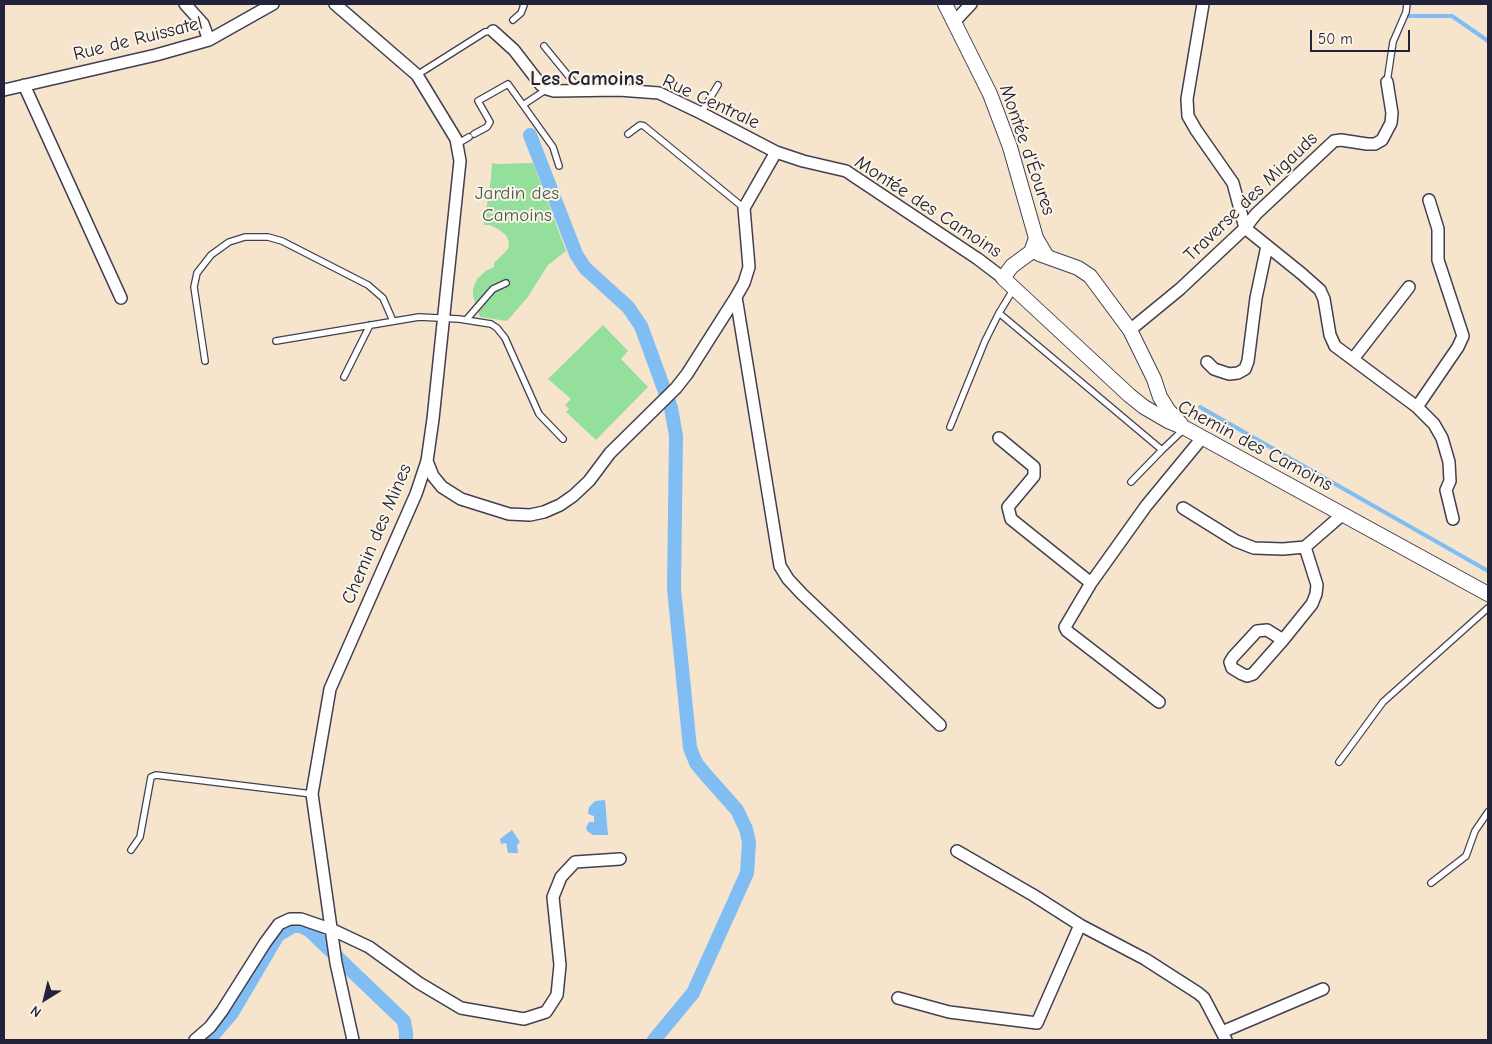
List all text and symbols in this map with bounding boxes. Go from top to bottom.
street label: Rue de Ruissatel [71,12,205,66]
scale bar [1312,20,1412,52]
text: 50 m [1318,30,1353,48]
district label: Les Camoins [530,66,644,92]
street label: Rue Centrale [659,70,763,134]
street label: Montée d'Éoures [994,82,1060,218]
street label: Traverse des Migauds [1179,127,1323,267]
street label: Montée des Camoins [850,151,1006,263]
park label: Jardin des Camoins [475,183,559,227]
street label: Chemin des Camoins [1174,396,1336,496]
street label: Chemin des Mines [337,460,417,608]
north arrow [20,974,70,1024]
text: N [27,1002,45,1021]

